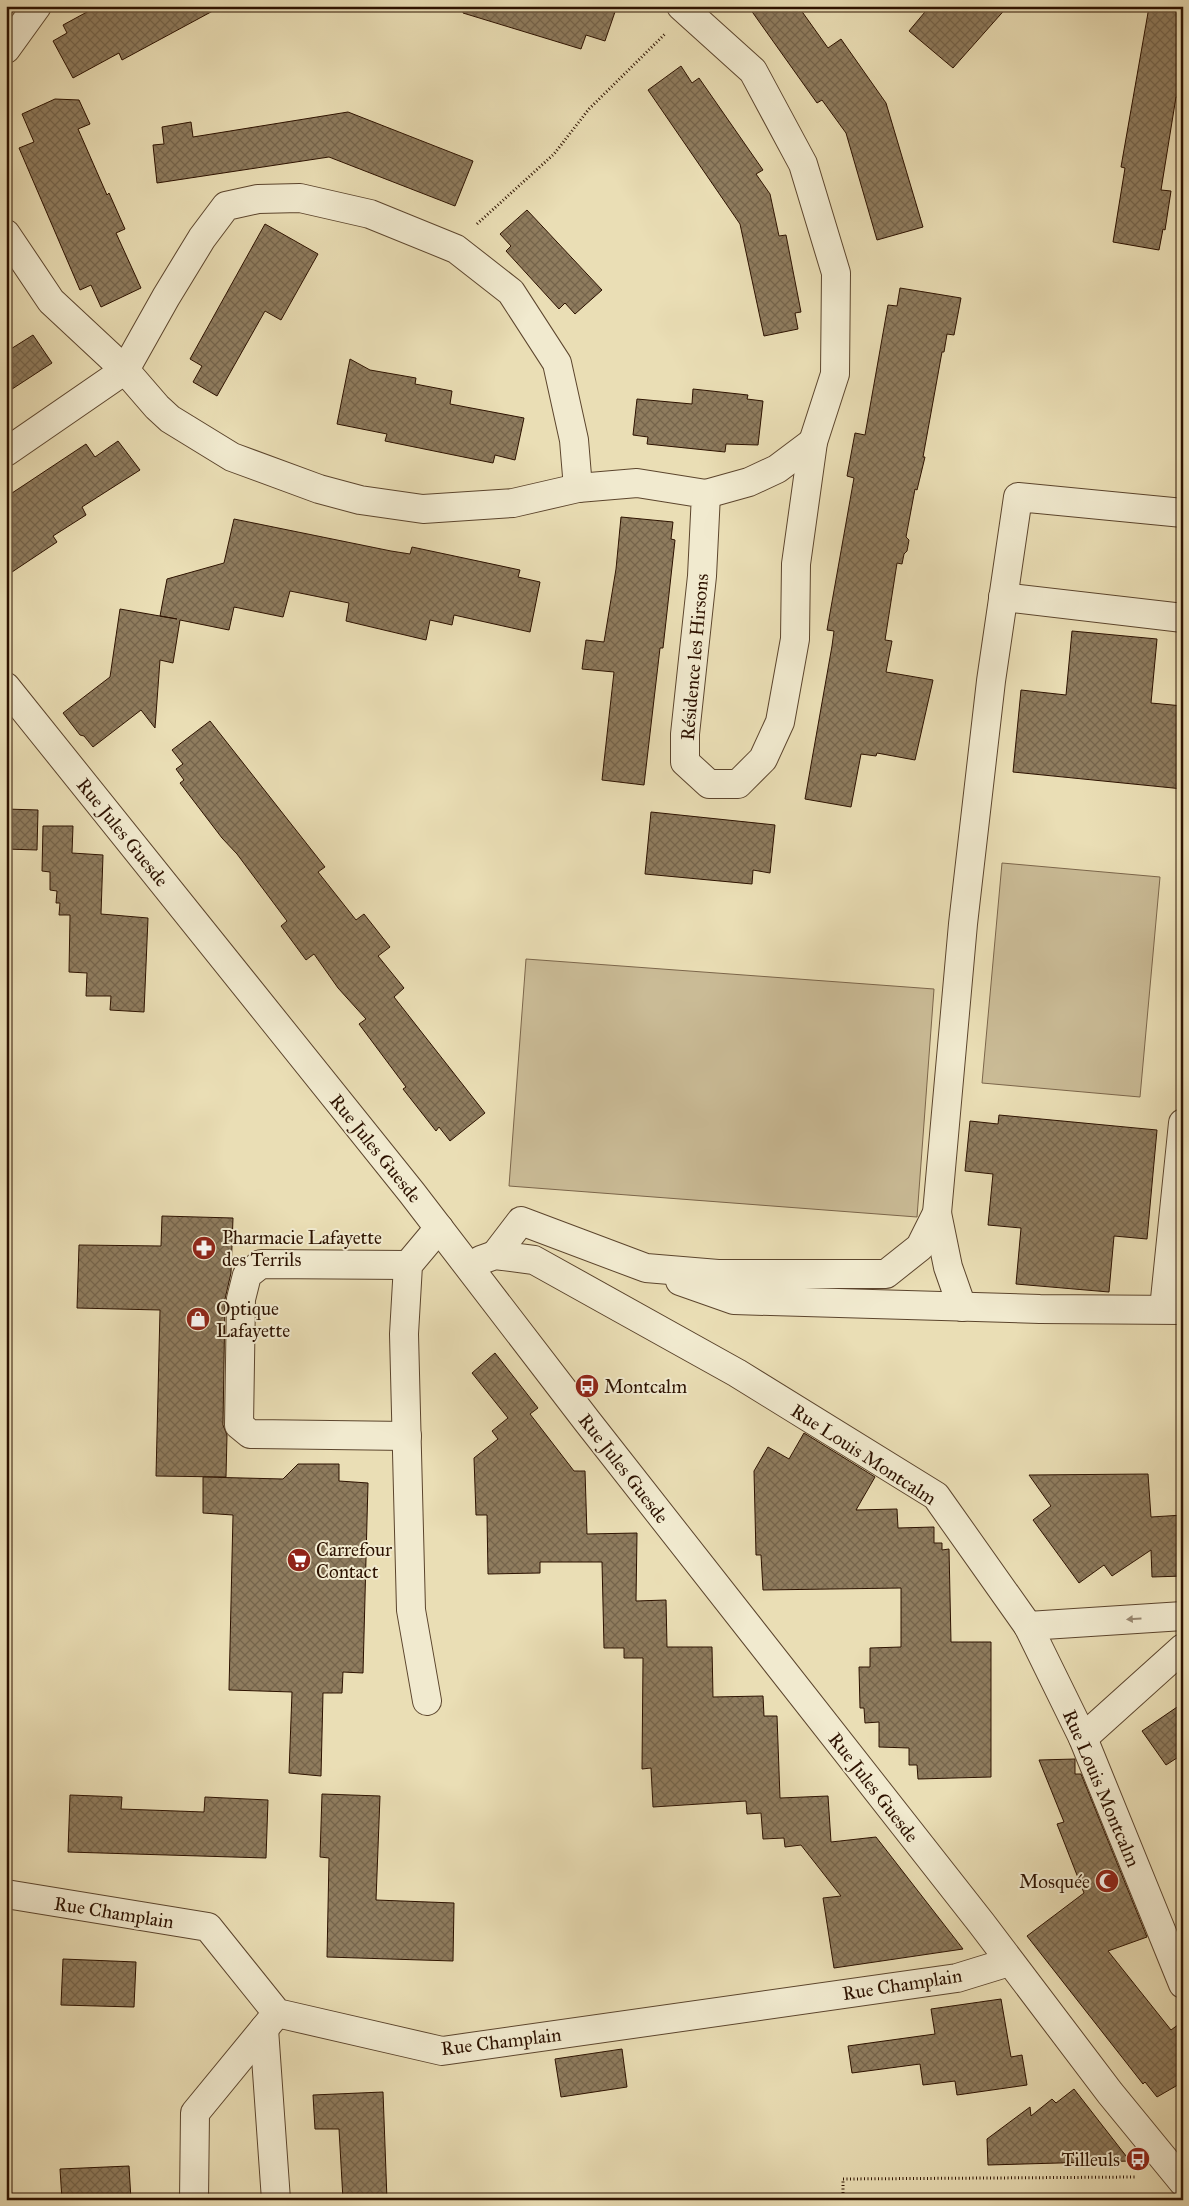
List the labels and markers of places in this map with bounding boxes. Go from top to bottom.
place label: Pharmacie Lafayette des Terrils [222,1226,382,1271]
pharmacy icon: Pharmacie Lafayette des Terrils [191,1235,217,1261]
place label: Optique Lafayette [216,1297,290,1342]
shop icon: Optique Lafayette [185,1306,211,1332]
bus stop icon: Montcalm [574,1373,600,1399]
place label: Montcalm [604,1375,687,1398]
place label: Carrefour Contact [316,1538,393,1583]
supermarket icon: Carrefour Contact [286,1547,312,1573]
mosque icon: Mosquée [1094,1868,1120,1894]
place label: Mosquée [1019,1870,1090,1894]
bus stop icon: Tilleuls [1125,2146,1151,2172]
place label: Tilleuls [1061,2148,1120,2171]

